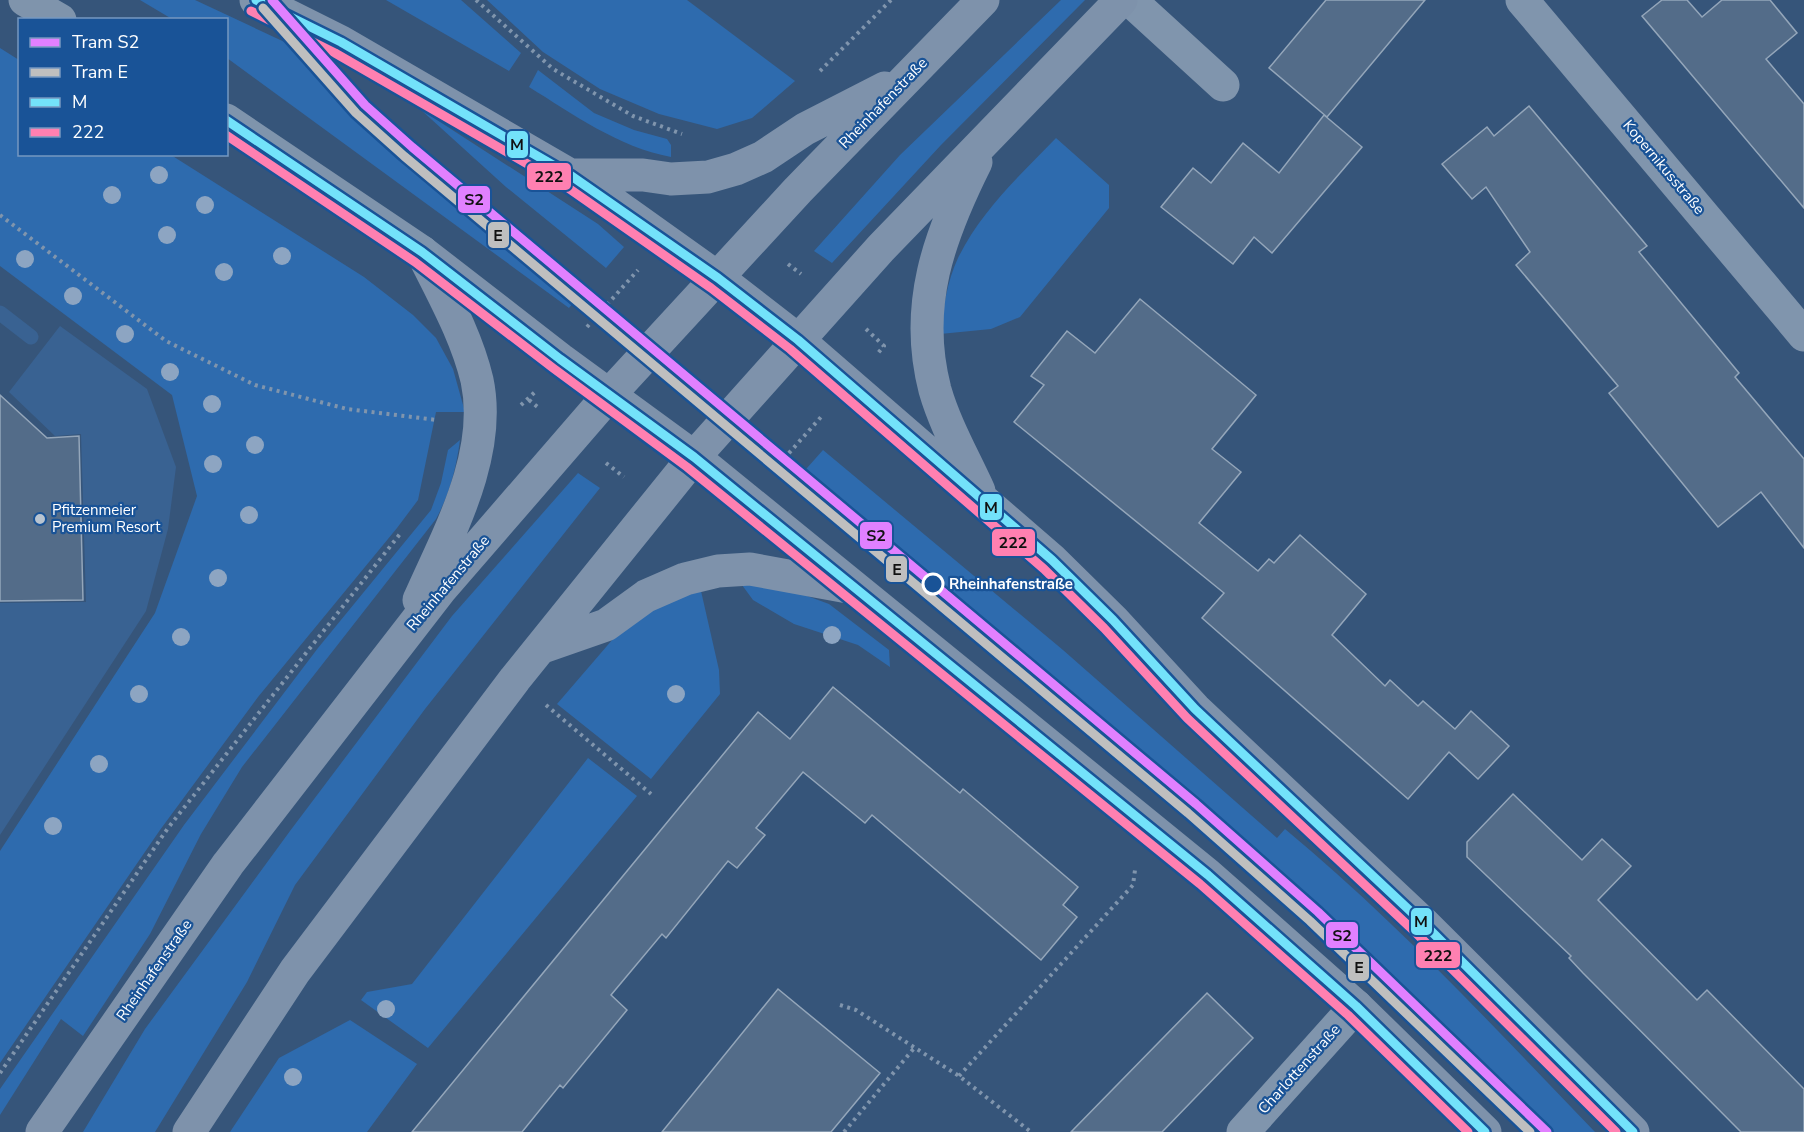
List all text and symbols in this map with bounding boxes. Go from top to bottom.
legend [18,18,228,156]
text: Tram S2 [72,30,139,54]
street label: Rheinhafenstraße [834,53,932,153]
text: Tram E [72,60,128,84]
text: M [72,90,87,114]
street label: Kopernikusstraße [1619,116,1709,218]
text: 222 [72,120,104,144]
line badge: M [506,130,529,159]
text: M [510,134,524,156]
line badge: 222 [526,162,572,191]
text: 222 [535,166,563,188]
line badge: S2 [457,185,491,214]
text: S2 [464,189,484,211]
line badge: E [487,221,510,249]
text: E [493,225,503,247]
line badge: M [979,493,1003,521]
text: M [984,497,998,519]
place label: Pfitzenmeier Premium Resort [52,500,161,537]
marker: Pfitzenmeier Premium Resort [33,512,47,526]
line badge: S2 [859,521,893,550]
text: S2 [866,525,886,547]
line badge: 222 [991,528,1036,557]
street label: Rheinhafenstraße [402,531,494,635]
text: 222 [999,532,1027,554]
line badge: E [885,555,908,583]
text: E [892,559,902,581]
marker: Rheinhafenstraße [922,573,944,595]
place label: Rheinhafenstraße [949,574,1073,594]
line badge: M [1410,907,1433,936]
text: M [1414,911,1428,933]
street label: Rheinhafenstraße [112,915,196,1025]
line badge: S2 [1325,921,1359,949]
text: S2 [1332,925,1352,947]
line badge: 222 [1415,941,1461,969]
text: 222 [1424,945,1452,967]
line badge: E [1347,953,1370,982]
text: E [1354,957,1364,979]
street label: Charlottenstraße [1253,1020,1345,1118]

